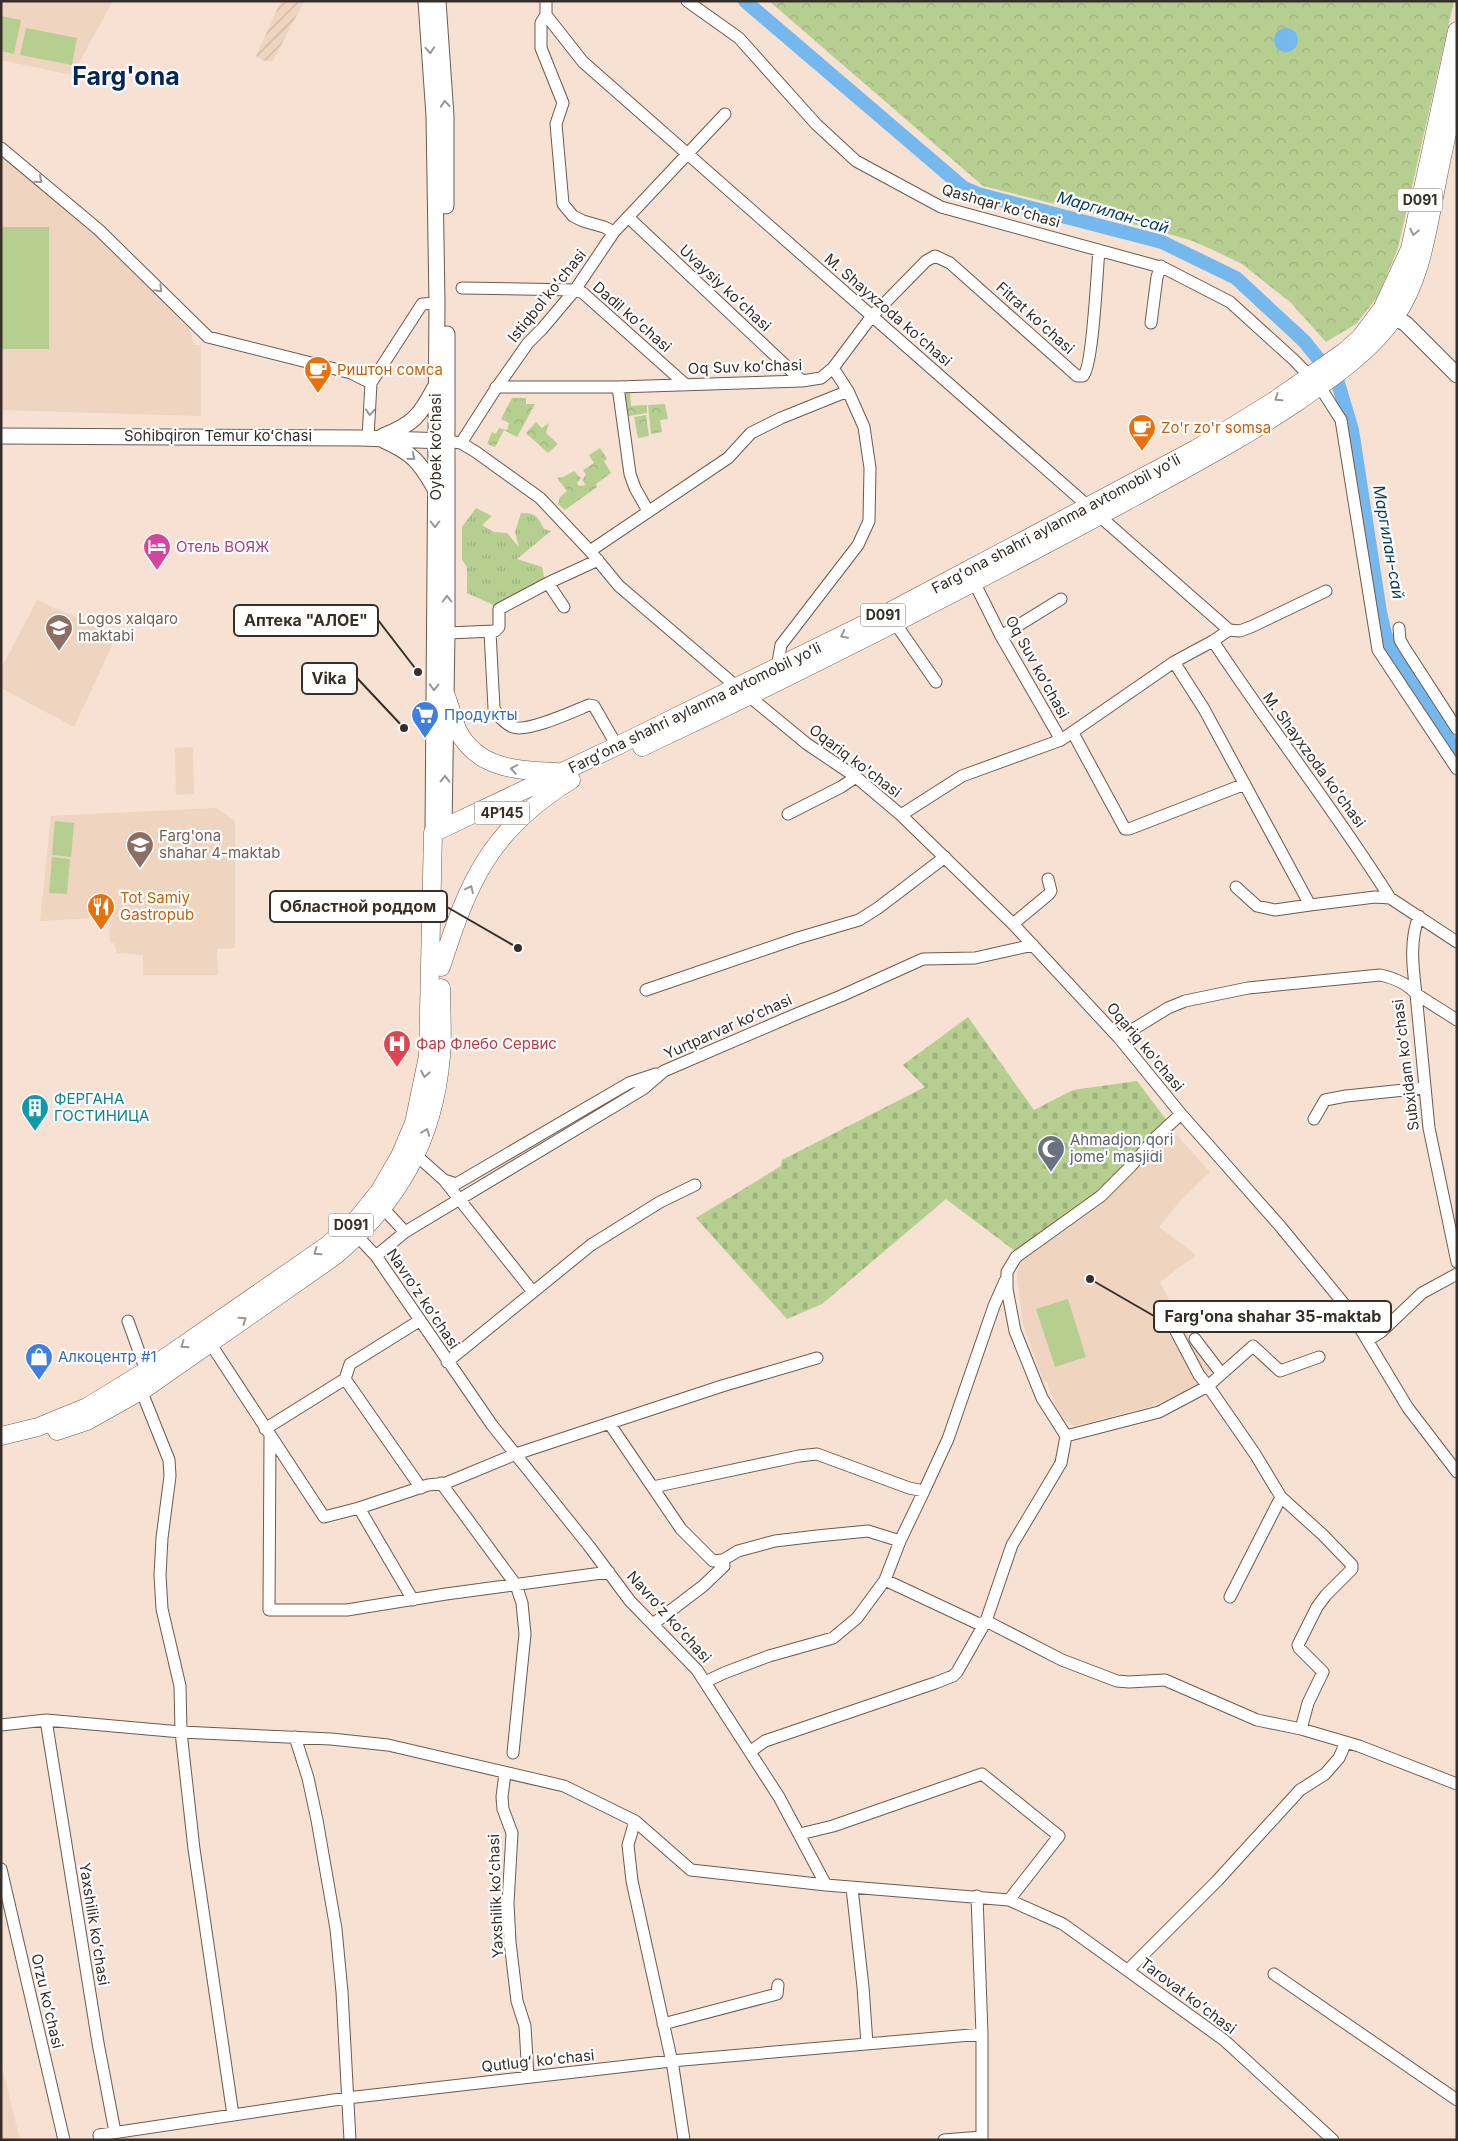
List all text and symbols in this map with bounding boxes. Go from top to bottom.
one-way arrow [424,46,435,54]
district label: Farg'ona [72,61,180,91]
one-way arrow [439,100,450,108]
one-way arrow [33,174,42,183]
street label: Qashqar koʻchasi [940,180,1063,232]
water label: Маргилан-сай [1055,187,1171,237]
road number: D091 [1398,188,1442,212]
one-way arrow [1409,228,1419,237]
street label: Uvaysiy koʻchasi [675,240,775,335]
street label: Istiqbol koʻchasi [503,245,590,346]
street label: M. Shayxzoda koʻchasi [821,249,956,370]
street label: Dadil koʻchasi [589,277,676,356]
street label: Fitrat koʻchasi [992,277,1078,358]
one-way arrow [153,283,162,292]
cafe icon: Риштон сомса [303,355,333,394]
street label: Oq Suv koʻchasi [688,355,802,378]
place label: Риштон сомса [337,360,443,379]
one-way arrow [1274,392,1284,401]
street label: Oybek ko‘chasi [426,393,445,501]
one-way arrow [364,408,375,416]
cafe icon: Zo'r zo'r somsa [1127,413,1157,452]
place label: Zo'r zo'r somsa [1161,418,1271,437]
street label: Sohibqiron Temur koʻchasi [124,426,312,445]
street label: Fargʻona shahri aylanma avtomobil yoʻli [928,450,1183,597]
one-way arrow [406,451,415,459]
water label: Маргилан-сай [1369,484,1409,600]
one-way arrow [430,520,440,528]
hotel icon: Отель ВОЯЖ [142,532,172,571]
place label: Отель ВОЯЖ [176,537,270,556]
one-way arrow [442,595,452,602]
road number: D091 [860,604,906,626]
callout: Аптека "АЛОЕ" [234,605,378,636]
place label: Logos xalqaro maktabi [78,609,178,645]
text: Аптека "АЛОЕ" [244,610,368,630]
street label: Oq Suv koʻchasi [1001,612,1073,721]
school or university icon: Logos xalqaro maktabi [44,613,74,652]
one-way arrow [840,629,849,639]
street label: Fargʻona shahri aylanma avtomobil yoʻli [565,638,824,777]
callout: Vika [302,663,357,694]
text: Vika [312,668,346,688]
one-way arrow [429,683,440,691]
street label: M. Shayxzoda koʻchasi [1259,688,1370,831]
supermarket icon: Продукты [410,700,440,739]
place label: Продукты [444,705,518,724]
street label: Oqariq ko'chasi [806,720,905,801]
one-way arrow [510,765,519,775]
one-way arrow [439,775,450,783]
road number: 4P145 [474,801,530,824]
place label: Farg'ona shahar 4-maktab [159,826,280,862]
school or university icon: Farg'ona shahar 4-maktab [125,830,155,869]
one-way arrow [463,885,474,894]
place label: Tot Samiy Gastropub [120,888,194,924]
callout: Областной роддом [270,891,447,922]
restaurant icon: Tot Samiy Gastropub [86,892,116,931]
text: Областной роддом [280,896,436,916]
street label: Yurtparvar koʻchasi [661,990,795,1063]
street label: Oqariq ko'chasi [1103,998,1188,1095]
street label: Subxidam koʻchasi [1388,998,1423,1132]
hospital icon: Фар Флебо Сервис [382,1029,412,1068]
place label: Фар Флебо Сервис [416,1034,557,1053]
one-way arrow [420,1069,430,1078]
place label: ФЕРГАНА ГОСТИНИЦА [54,1089,149,1125]
building icon: ФЕРГАНА ГОСТИНИЦА [20,1093,50,1132]
one-way arrow [420,1128,430,1137]
place label: Ahmadjon qori jome' masjidi [1069,1130,1173,1166]
mosque icon: Ahmadjon qori jome' masjidi [1036,1134,1066,1173]
road number: D091 [328,1214,374,1236]
street label: Navroʻz koʻchasi [383,1245,464,1353]
one-way arrow [313,1246,323,1255]
callout: Farg'ona shahar 35-maktab [1154,1301,1391,1332]
text: Farg'ona shahar 35-maktab [1165,1306,1381,1326]
one-way arrow [237,1317,247,1326]
one-way arrow [180,1339,189,1348]
shop icon: Алкоцентр #1 [24,1342,54,1381]
place label: Алкоцентр #1 [58,1347,157,1366]
street label: Navroʻz koʻchasi [623,1567,716,1667]
street label: Yaxshilik koʻchasi [484,1834,507,1958]
street label: Yaxshilik koʻchasi [75,1861,114,1987]
street label: Orzu koʻchasi [27,1952,68,2050]
street label: Tarovat koʻchasi [1137,1953,1240,2038]
street label: Qutlugʻ koʻchasi [481,2045,595,2076]

